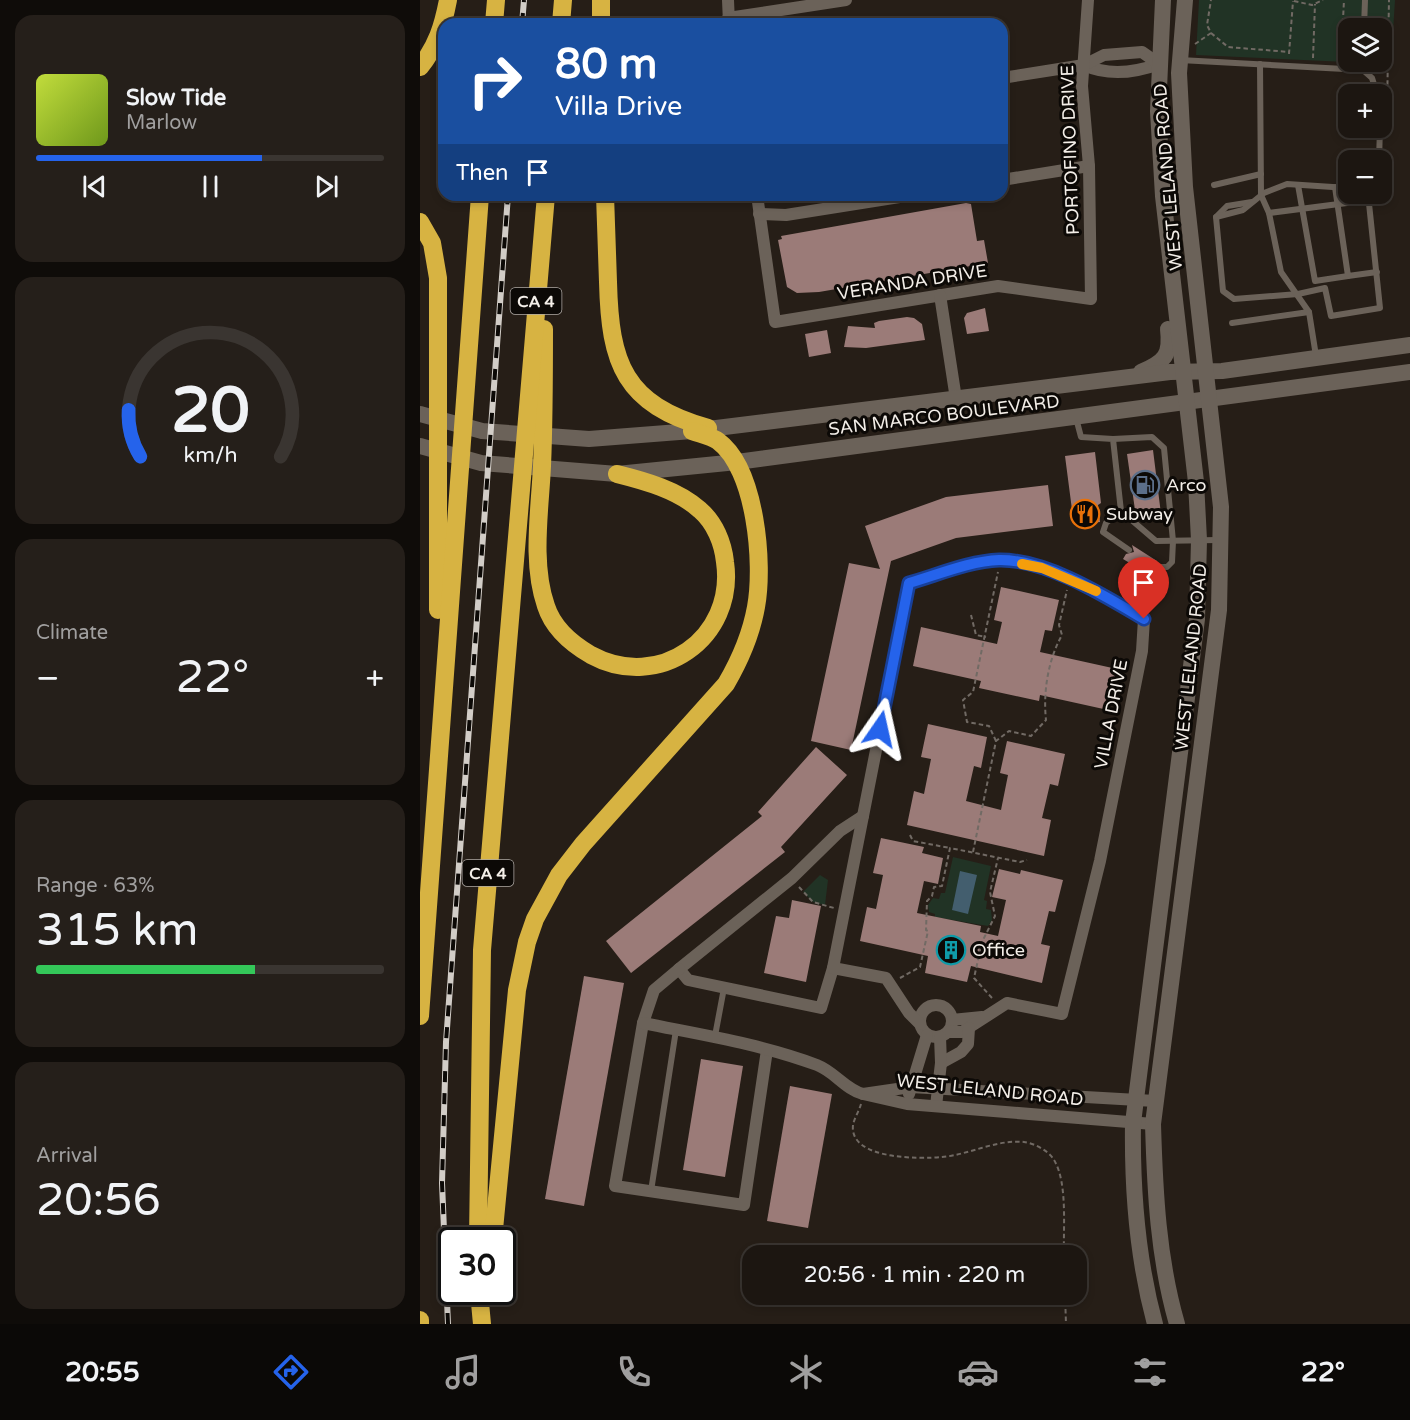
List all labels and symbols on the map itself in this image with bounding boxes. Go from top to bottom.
street label: PORTOFINO DRIVE [1056,65,1084,235]
street label: WEST LELAND ROAD [1149,83,1187,271]
street label: VERANDA DRIVE [835,259,989,305]
road number: CA 4 [510,288,562,314]
street label: SAN MARCO BOULEVARD [827,390,1061,440]
fuel station icon: Arco [1129,469,1161,501]
place label: Arco [1166,474,1206,496]
restaurant icon: Subway [1069,498,1101,530]
place label: Subway [1106,503,1173,525]
pin [1118,557,1169,619]
street label: WEST LELAND ROAD [1170,562,1212,752]
street label: VILLA DRIVE [1090,657,1132,771]
position arrow [848,697,912,761]
road number: CA 4 [462,860,514,886]
building icon: Office [935,934,967,966]
place label: Office [972,939,1025,961]
street label: WEST LELAND ROAD [895,1069,1085,1111]
speed limit sign: 30 [438,1227,516,1305]

